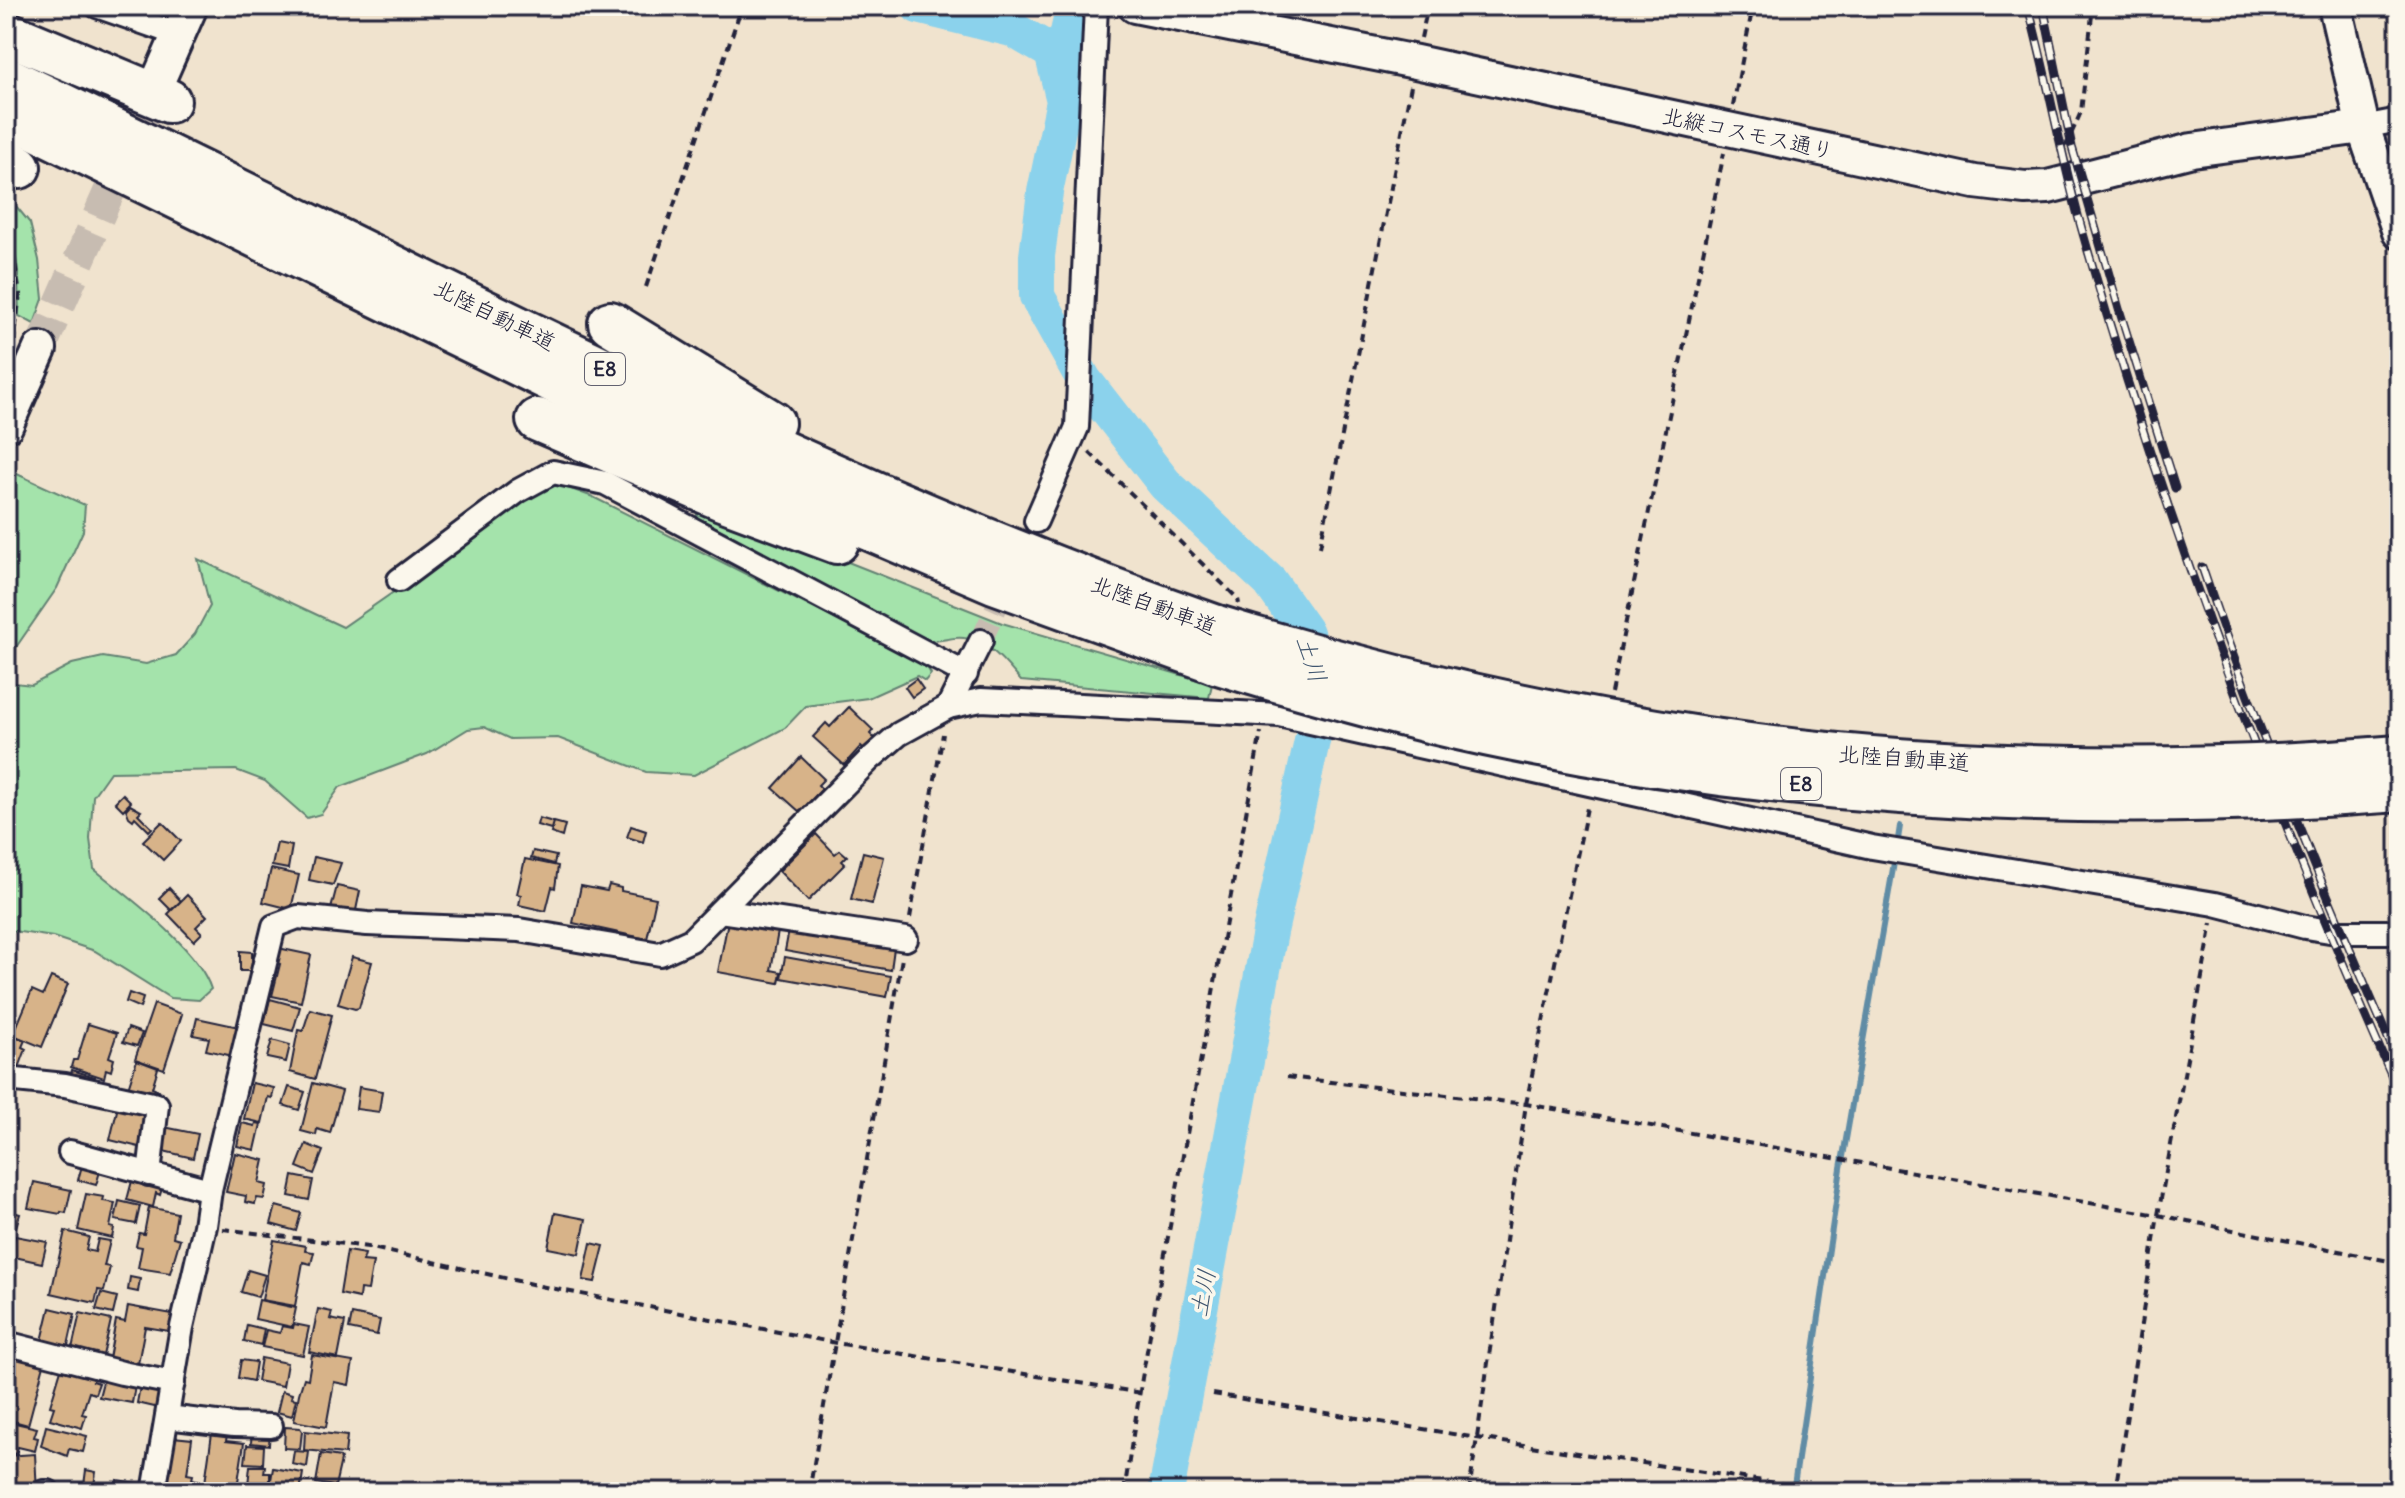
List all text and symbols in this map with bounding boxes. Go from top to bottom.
street label: 北縦コスモス通り [1660,101,1836,165]
street label: 北陸自動車道 [430,273,560,357]
road number: E8 [585,353,625,385]
street label: 北陸自動車道 [1087,569,1221,641]
water label: 土川 [1290,631,1334,686]
street label: 北陸自動車道 [1837,739,1971,777]
road number: E8 [1781,768,1821,800]
water label: 土川 [1183,1266,1221,1319]

